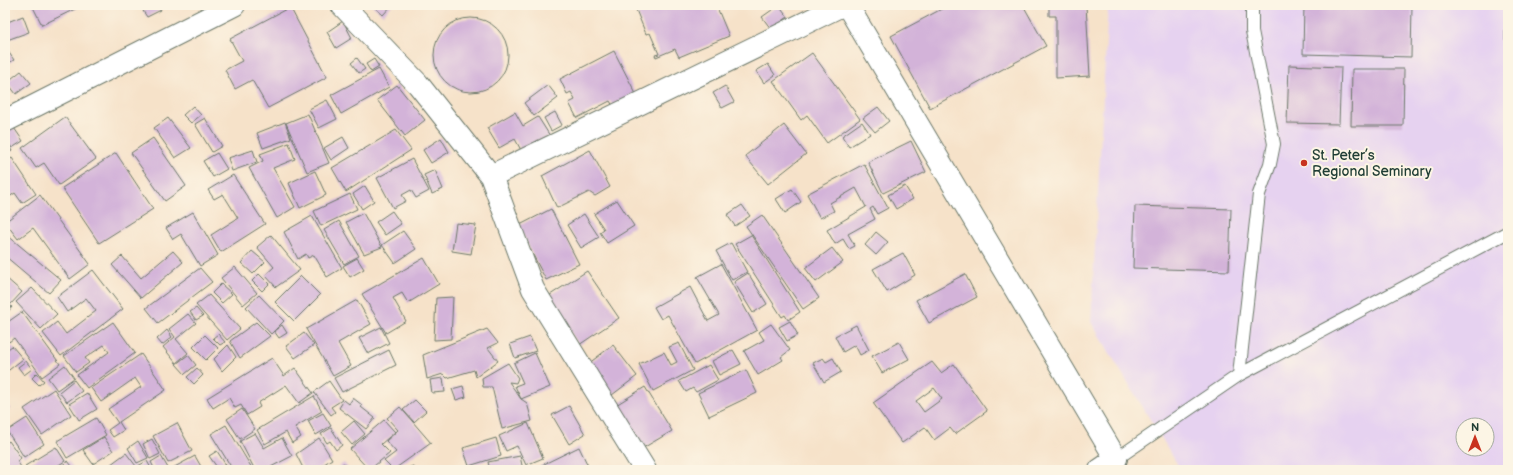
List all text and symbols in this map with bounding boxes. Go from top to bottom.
place label: St. Peter’s Regional Seminary [1312,147,1432,180]
marker: St. Peter’s Regional Seminary [1299,158,1309,168]
north arrow [1455,417,1495,457]
text: N [1471,421,1479,434]

